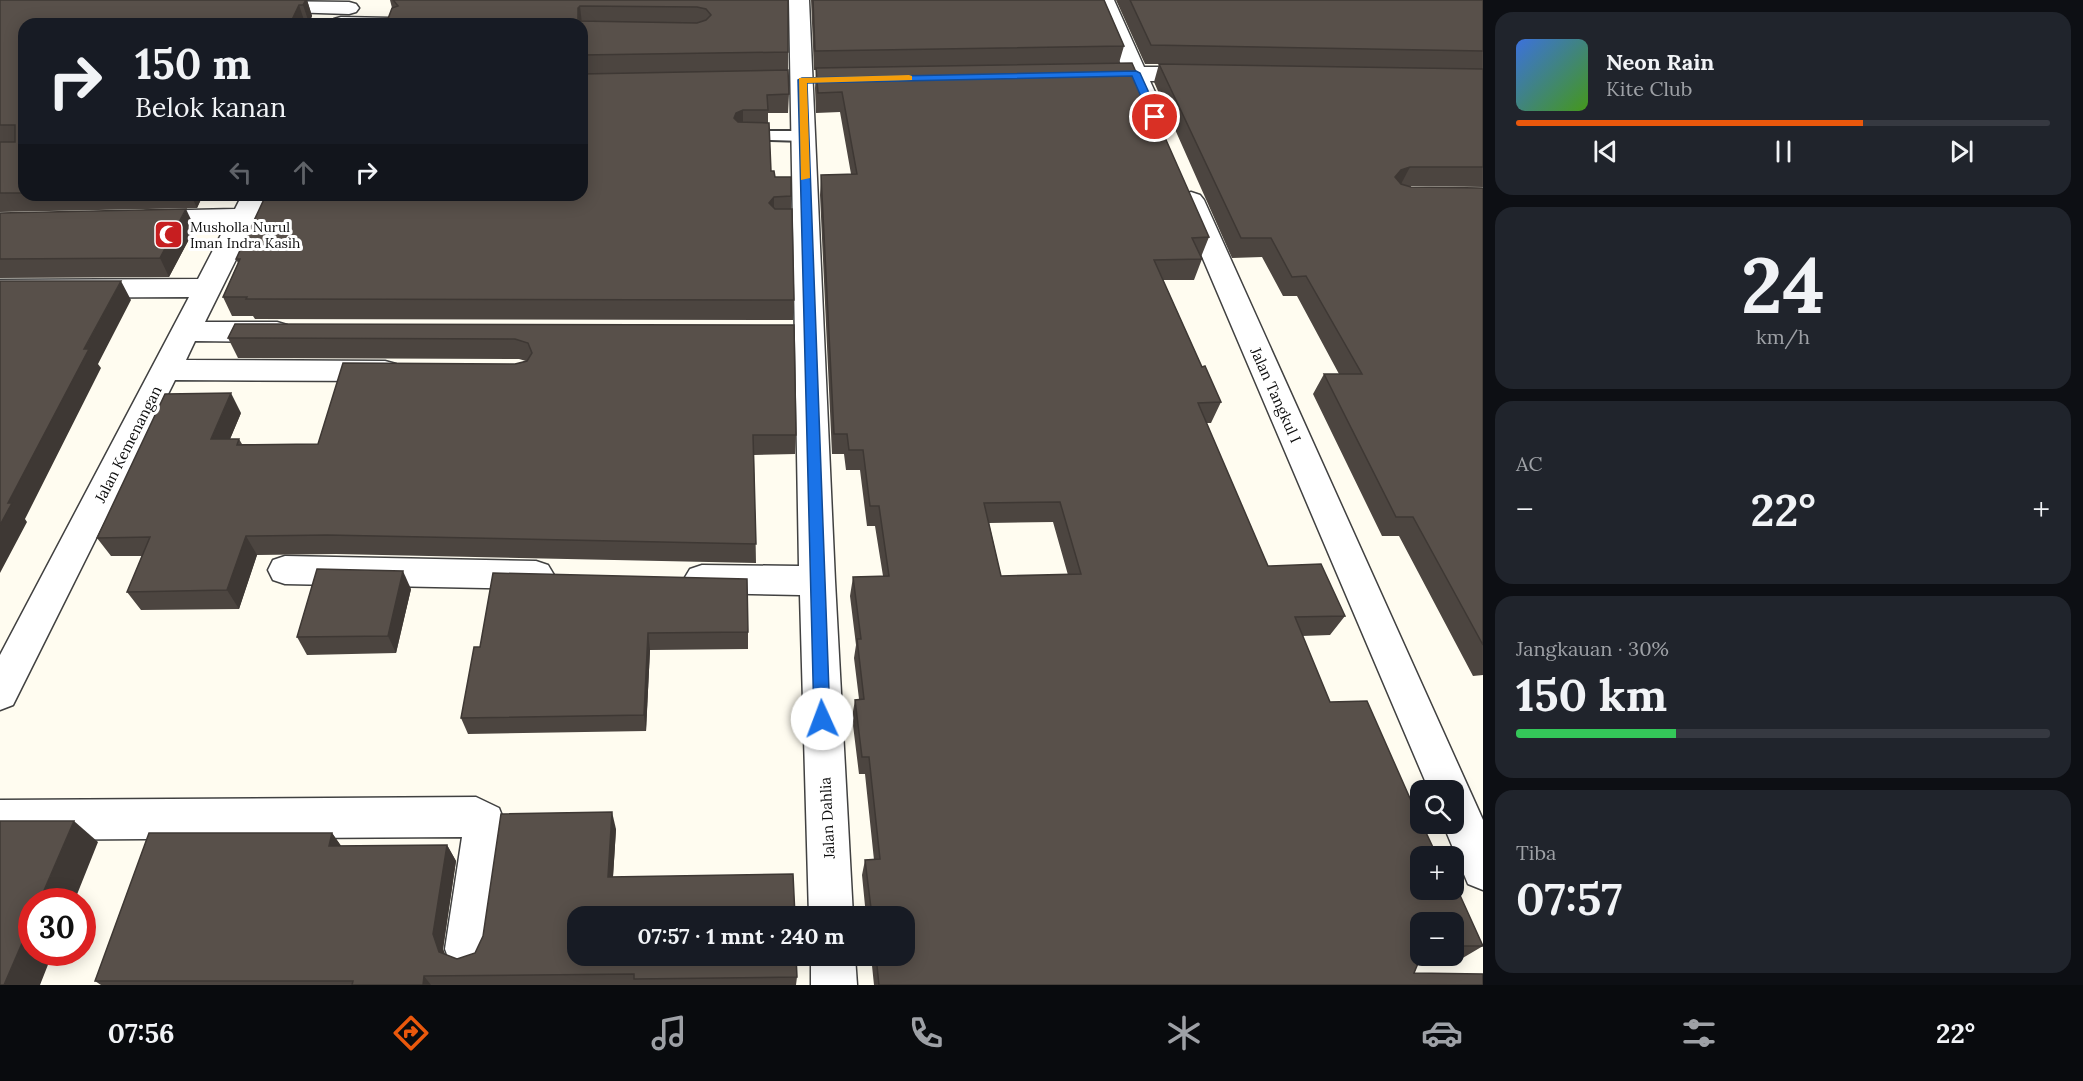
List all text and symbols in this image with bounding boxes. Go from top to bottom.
text: 150 m [135,37,251,91]
icon: right [36,42,114,120]
text: Neon Rain [1606,48,1714,76]
text: Kite Club [1606,76,1692,101]
text: Belok kanan [135,90,286,124]
pin [1129,91,1180,142]
icon: arrive [1138,100,1171,133]
icon: previous [1589,135,1622,168]
icon: pause [1767,135,1800,168]
icon: next [1945,135,1978,168]
icon: left [224,156,257,189]
icon: ahead [287,156,320,189]
icon: right [350,156,383,189]
place label: Musholla Nurul Iman Indra Kasih [190,218,300,252]
mosque icon: Musholla Nurul Iman Indra Kasih [153,219,185,251]
text: 24 [1741,235,1825,334]
text: km/h [1756,324,1810,349]
street label: Jalan Tangkul I [1246,343,1306,446]
street label: Jalan Kemenangan [90,382,166,507]
text: AC [1516,451,1542,476]
text: 22° [1750,481,1816,538]
text: − [1516,488,1534,530]
text: + [2032,488,2050,530]
text: Jangkauan · 30% [1516,636,1669,661]
text: 150 km [1516,666,1667,723]
position arrow [790,687,854,751]
street label: Jalan Dahlia [815,776,839,860]
map controls [1410,780,1464,966]
button: search [1410,780,1464,834]
text: Tiba [1516,840,1556,865]
button: + [1410,846,1464,900]
text: 07:57 [1516,870,1622,927]
speed limit sign: 30 [18,888,96,966]
button: − [1410,912,1464,966]
text: 07:57 · 1 mnt · 240 m [638,922,844,950]
icon: directions [390,1012,432,1054]
icon: music [648,1012,690,1054]
icon: phone [905,1012,947,1054]
icon: climate [1163,1012,1205,1054]
icon: car [1421,1012,1463,1054]
icon: filters [1678,1012,1720,1054]
text: 07:56 [108,1016,175,1050]
text: 22° [1936,1016,1975,1050]

